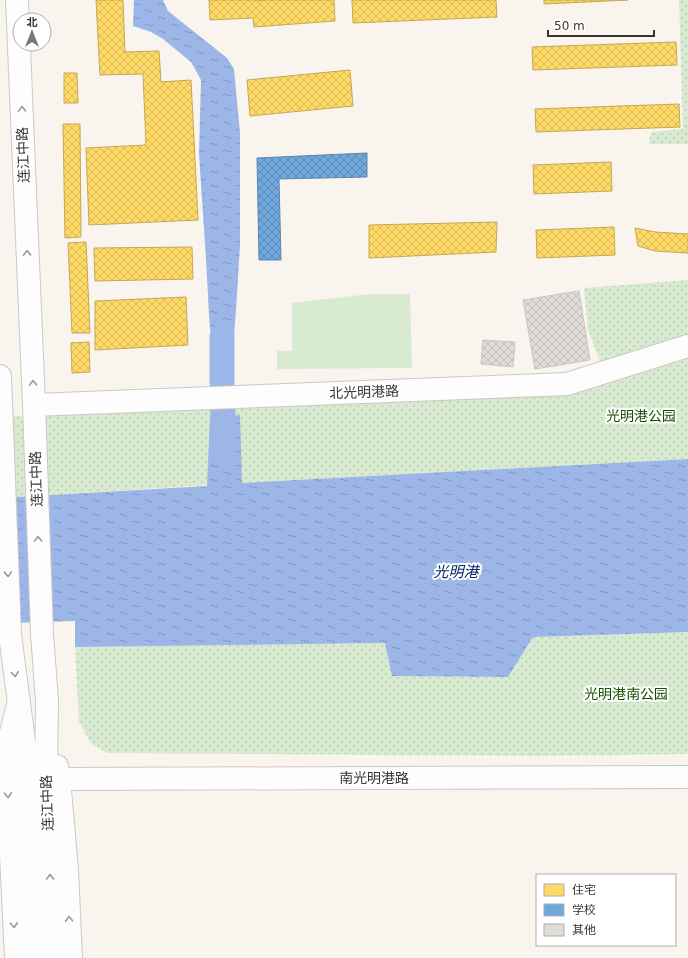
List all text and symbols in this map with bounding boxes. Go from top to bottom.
north arrow [12,12,52,52]
scale bar [548,12,654,38]
text: 北 [27,16,38,29]
text: 50 m [554,19,585,33]
one-way arrow [17,106,26,112]
street label: 连江中路 [14,127,32,183]
one-way arrow [23,250,32,256]
one-way arrow [28,380,37,386]
street label: 北光明港路 [329,383,399,401]
park label: 光明港公园 [606,408,676,424]
street label: 连江中路 [27,451,45,507]
one-way arrow [34,536,42,542]
water label: 光明港 [433,563,480,581]
one-way arrow [3,571,12,577]
one-way arrow [10,671,19,677]
park label: 光明港南公园 [584,686,668,702]
street label: 南光明港路 [339,770,409,786]
street label: 连江中路 [38,775,56,831]
one-way arrow [4,792,12,798]
one-way arrow [46,874,54,880]
legend [536,874,676,946]
text: 住宅 [572,883,596,897]
text: 学校 [572,903,596,917]
one-way arrow [65,916,74,922]
one-way arrow [10,922,19,928]
text: 其他 [572,923,596,937]

